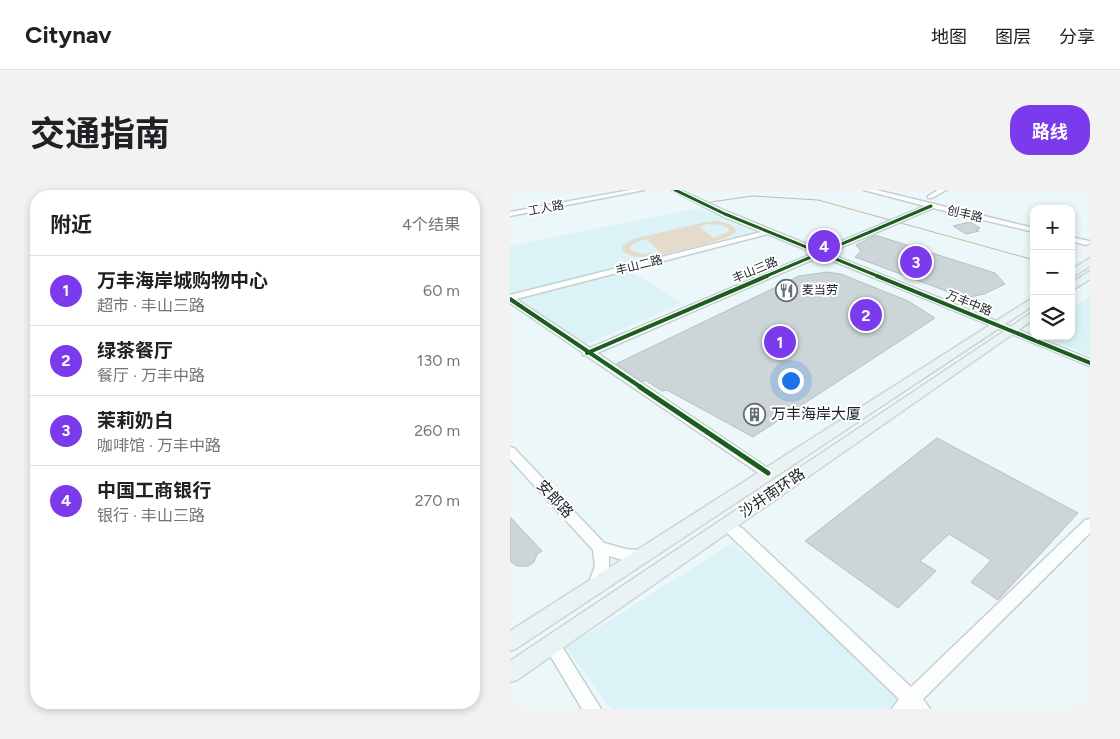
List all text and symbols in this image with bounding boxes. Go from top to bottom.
text: Citynav [25,20,112,49]
text: 地图 [931,26,967,48]
text: 图层 [995,26,1031,48]
text: 分享 [1059,26,1095,48]
button: 路线 [1010,105,1090,155]
text: 交通指南 [30,113,170,155]
street label: 工人路 [527,198,565,218]
street label: 创丰路 [946,203,984,225]
map controls [1030,205,1075,340]
button: + [1030,205,1075,250]
text: 附近 [50,212,92,237]
text: 4个结果 [402,215,460,234]
pin: 4 [808,227,840,265]
pin: 3 [900,243,932,281]
button: − [1030,250,1075,295]
street label: 丰山二路 [614,252,664,278]
street label: 丰山三路 [730,254,780,286]
text: 万丰海岸城购物中心 [97,269,268,292]
restaurant icon: 麦当劳 [774,278,798,302]
text: 1 [63,281,69,300]
text: 60 m [423,281,460,300]
place label: 麦当劳 [802,283,838,297]
street label: 万丰中路 [944,288,994,318]
button: layers [1030,295,1075,340]
text: 超市 · 丰山三路 [97,296,205,315]
pin: 2 [850,296,882,334]
pin: 1 [764,323,796,361]
text: 绿茶餐厅 [97,339,173,362]
text: 2 [61,351,71,370]
text: 130 m [417,351,460,370]
text: 餐厅 · 万丰中路 [97,366,205,385]
your location [778,368,804,394]
building icon: 万丰海岸大厦 [743,402,767,426]
place label: 万丰海岸大厦 [771,405,861,423]
text: 茉莉奶白 [97,409,173,432]
text: 3 [62,421,70,440]
text: 260 m [414,421,460,440]
text: 咖啡馆 · 万丰中路 [97,436,221,455]
street label: 沙井南环路 [736,465,808,521]
street label: 安郎路 [533,476,577,522]
text: 中国工商银行 [97,479,211,502]
text: 4 [61,491,71,510]
text: 270 m [415,491,460,510]
text: 银行 · 丰山三路 [97,506,205,525]

